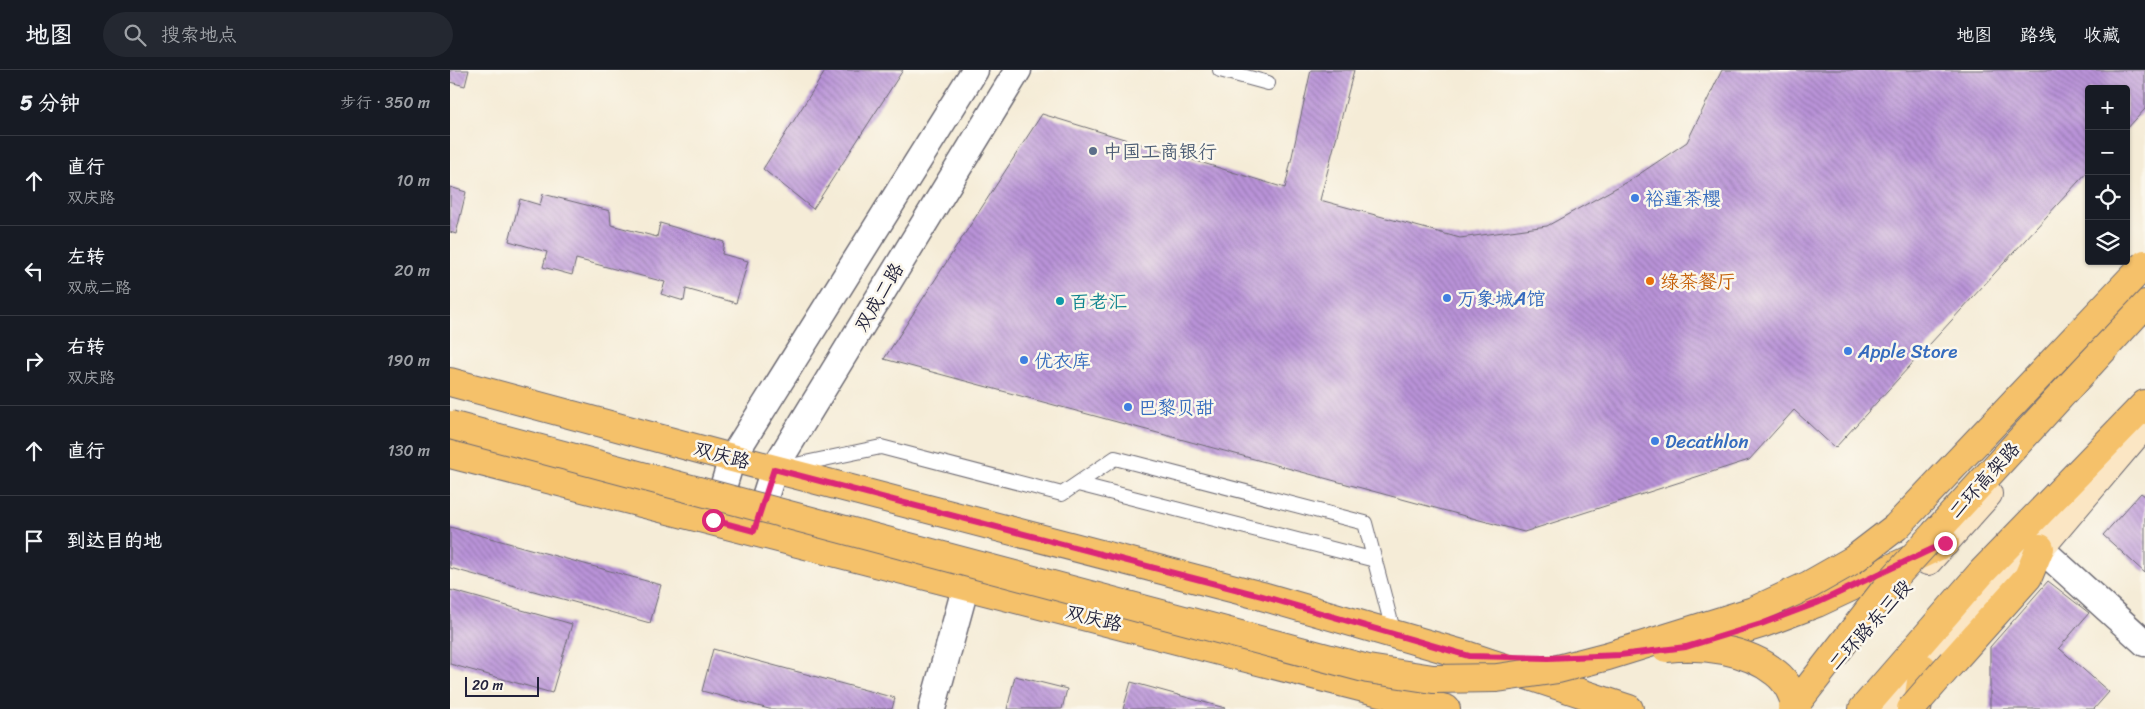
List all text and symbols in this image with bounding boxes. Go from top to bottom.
search box [103,12,453,57]
text: 地图 [25,14,73,56]
text: 搜索地点 [161,18,237,51]
text: 地图 [1956,19,1992,51]
text: 路线 [2020,19,2056,51]
text: 收藏 [2084,19,2120,51]
icon: search [121,21,149,49]
text: 5 分钟 [20,84,80,122]
map controls [2085,85,2130,265]
button: + [2085,85,2130,130]
text: 步行 · 350 m [340,88,430,117]
button: − [2085,130,2130,175]
place label: 中国工商银行 [1103,135,1217,168]
marker: 中国工商银行 [1087,145,1099,157]
text: 直行 [67,150,105,183]
text: 10 m [397,166,430,195]
icon: ahead [20,167,48,195]
button: locate [2085,175,2130,220]
place label: 裕蓮茶櫻 [1645,182,1721,215]
text: 双庆路 [67,183,115,212]
marker: 裕蓮茶櫻 [1629,192,1641,204]
button: layers [2085,220,2130,265]
text: 左转 [67,240,105,273]
text: 20 m [394,256,430,285]
street label: 双成二路 [845,256,913,338]
icon: left [20,257,48,285]
place label: 绿茶餐厅 [1660,265,1736,298]
text: 双成二路 [67,273,131,302]
marker: 绿茶餐厅 [1644,275,1656,287]
place label: 万象城A馆 [1457,282,1545,315]
place label: 百老汇 [1070,285,1127,318]
marker: 万象城A馆 [1441,292,1453,304]
marker: 百老汇 [1054,295,1066,307]
text: 右转 [67,330,105,363]
place label: Apple Store [1857,335,1957,368]
place label: 优衣库 [1034,344,1091,377]
marker: Apple Store [1842,345,1854,357]
text: 190 m [387,346,430,375]
icon: right [20,347,48,375]
marker: 优衣库 [1018,354,1030,366]
text: 双庆路 [67,363,115,392]
place label: 巴黎贝甜 [1138,391,1214,424]
marker: 巴黎贝甜 [1122,401,1134,413]
place label: Decathlon [1665,425,1748,458]
street label: 双庆路 [690,432,754,478]
text: 直行 [67,434,105,467]
street label: 二环高架路 [1940,434,2028,526]
marker: Decathlon [1649,435,1661,447]
text: 130 m [388,436,430,465]
icon: ahead [20,437,48,465]
route start [702,509,725,532]
text: 到达目的地 [67,524,162,557]
icon: arrive [20,527,48,555]
route end [1934,532,1957,555]
street label: 二环路东三段 [1820,572,1920,678]
street label: 双庆路 [1062,595,1126,641]
text: 20 m [472,673,503,698]
scale bar [465,674,539,697]

